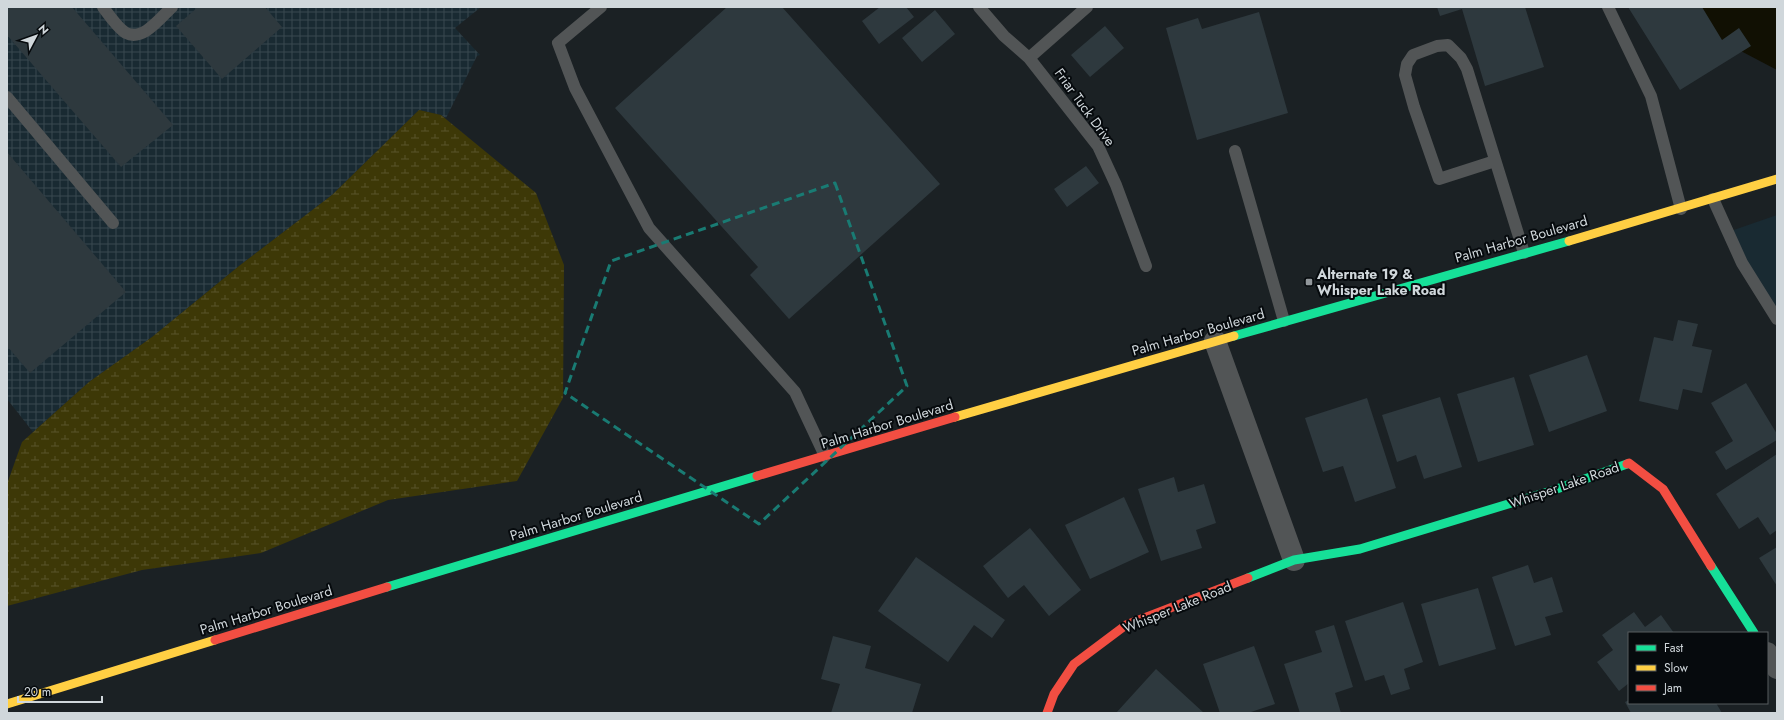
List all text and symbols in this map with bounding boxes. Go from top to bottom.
north arrow [16,16,56,56]
text: N [35,21,52,38]
street label: Friar Tuck Drive [1050,64,1120,150]
street label: Palm Harbor Boulevard [1452,210,1590,268]
place label: Alternate 19 & Whisper Lake Road [1316,264,1445,300]
marker: Alternate 19 & Whisper Lake Road [1304,277,1314,287]
street label: Palm Harbor Boulevard [1129,303,1267,361]
street label: Palm Harbor Boulevard [818,394,956,454]
street label: Whisper Lake Road [1506,457,1622,513]
street label: Palm Harbor Boulevard [507,486,645,546]
street label: Whisper Lake Road [1120,576,1234,638]
street label: Palm Harbor Boulevard [197,580,335,640]
legend [1628,632,1768,704]
text: Fast [1664,639,1683,657]
text: Slow [1664,659,1689,677]
scale bar [18,678,102,704]
text: Jam [1662,679,1682,697]
text: 20 m [24,683,51,701]

